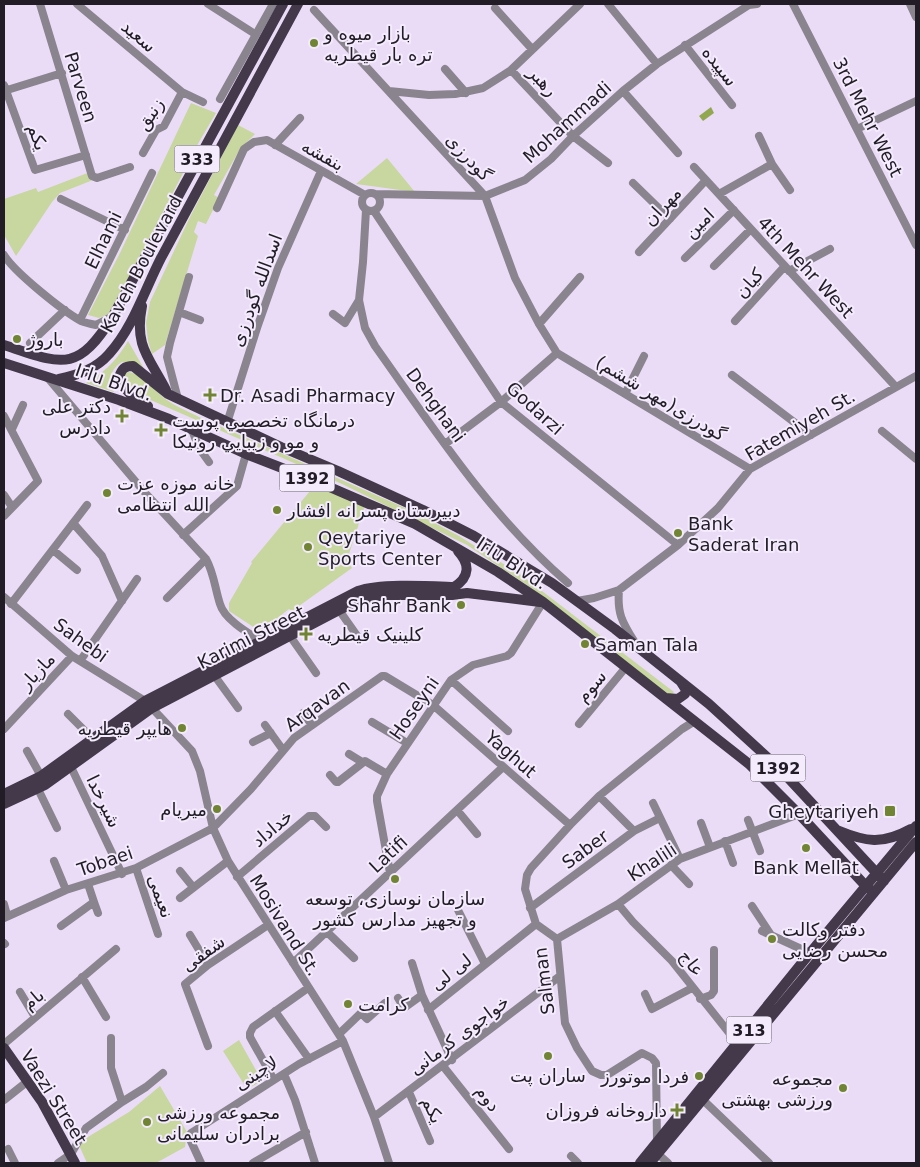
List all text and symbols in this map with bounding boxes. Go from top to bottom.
street label: سعید [117,16,161,56]
place label: بازار میوه و تره بار قیطریه [323,23,432,66]
marker: بازار میوه و تره بار قیطریه [308,37,320,49]
street label: سپیده [697,42,742,91]
street label: Parveen [60,49,102,125]
street label: 3rd Mehr West [829,54,907,180]
street label: رهبر [522,61,562,101]
street label: Mohammadi [519,77,615,167]
street label: زنبق [132,94,169,135]
street label: یکم [23,121,52,153]
street label: گودرزی [441,129,497,186]
street label: بنفشه [298,135,348,175]
road number: 333 [174,146,220,172]
street label: مهران [639,182,686,231]
street label: Kaveh Boulevard [96,192,186,336]
street label: امین [680,204,719,243]
street label: Elhami [80,208,126,272]
street label: 4th Mehr West [754,212,858,322]
street label: اسدالله گودرزی [226,231,287,350]
street label: کیان [730,264,768,302]
place label: باروژ [26,329,64,351]
marker: باروژ [11,333,23,345]
street label: گودرزی(مهر ششم) [592,351,730,446]
street label: Irlu Blvd. [73,359,155,405]
street label: Dehghani [402,364,470,446]
street label: Godarzi [502,377,568,439]
place label: Dr. Asadi Pharmacy [220,385,396,406]
street label: Fatemiyeh St. [741,385,859,465]
marker: Dr. Asadi Pharmacy [204,389,216,401]
place label: دکتر علی دادرس [42,396,111,438]
marker: دکتر علی دادرس [115,409,129,423]
place label: درمانگاه تخصصي پوست و مو و زيبايي رونيكا [172,410,355,453]
marker: درمانگاه تخصصي پوست و مو و زيبايي رونيكا [154,423,168,437]
road number: 1392 [280,464,334,492]
place label: خانه موزه عزت الله انتظامی [117,473,234,515]
marker: خانه موزه عزت الله انتظامی [101,487,113,499]
place label: دبیرستان پسرانه افشار [286,500,461,522]
marker: دبیرستان پسرانه افشار [271,504,283,516]
place label: Bank Saderat Iran [688,513,799,555]
place label: Qeytariye Sports Center [318,527,443,569]
marker: Bank Saderat Iran [672,527,684,539]
street label: Irlu Blvd. [473,532,551,594]
marker: Qeytariye Sports Center [302,541,314,553]
place label: Shahr Bank [347,595,452,616]
marker: Shahr Bank [455,599,467,611]
street label: Karimi Street [194,601,308,673]
street label: Sahebi [50,613,112,667]
place label: کلینیک قیطریه [317,624,423,646]
marker: کلینیک قیطریه [299,627,313,641]
place label: Saman Tala [595,634,698,655]
marker: Saman Tala [579,638,591,650]
street label: مازیار [14,648,59,695]
street label: سوم [572,666,611,707]
street label: Hoseyni [385,672,443,744]
street label: Arqavan [281,674,353,736]
place label: هایپر قیطریه [78,718,172,740]
marker: هایپر قیطریه [176,722,188,734]
street label: Yaghut [480,725,541,782]
road number: 1392 [750,754,806,781]
street label: شیرخدا [81,771,126,831]
place label: میریام [160,799,207,821]
place label: Gheytariyeh [768,801,879,822]
marker: میریام [211,803,223,815]
marker: Gheytariyeh [883,804,897,818]
street label: خداداد [247,805,297,851]
street label: Saber [558,825,613,873]
street label: Latifi [365,831,411,877]
street label: Khalili [624,838,680,886]
street label: Tobaei [73,842,136,881]
marker: Bank Mellat [800,842,812,854]
place label: Bank Mellat [753,857,859,878]
street label: Mosivand St. [246,871,324,979]
street label: نعیمی [144,872,178,920]
marker: سازمان نوسازی، توسعه و تجهیز مدارس کشور [389,873,401,885]
place label: سازمان نوسازی، توسعه و تجهیز مدارس کشور [305,888,485,931]
place label: دفتر وکالت محسن رضایی [782,919,888,962]
street label: شفقی [177,930,229,976]
marker: دفتر وکالت محسن رضایی [766,933,778,945]
street label: Salman [529,946,559,1016]
street label: عاج [674,946,709,981]
street label: لی لی [426,949,476,995]
street label: بام [18,984,48,1014]
street label: خواجوی کرمانی [405,991,514,1080]
place label: کرامت [358,994,409,1016]
marker: کرامت [342,998,354,1010]
road number: 313 [726,1016,772,1044]
street label: Vaezi Street [17,1046,91,1148]
marker: ساران پت [542,1050,554,1062]
street label: لاچینی [230,1052,282,1094]
place label: ساران پت [510,1065,586,1087]
place label: فردا موتورز [600,1066,689,1088]
place label: مجموعه ورزشی بهشتی [721,1068,833,1111]
marker: فردا موتورز [693,1070,705,1082]
street label: دوم [470,1081,505,1116]
marker: مجموعه ورزشی بهشتی [837,1082,849,1094]
street label: یکم [417,1093,448,1127]
place label: داروخانه فروزان [545,1100,667,1122]
place label: مجموعه ورزشی برادران سلیمانی [157,1102,280,1145]
marker: داروخانه فروزان [671,1104,683,1116]
marker: مجموعه ورزشی برادران سلیمانی [141,1116,153,1128]

